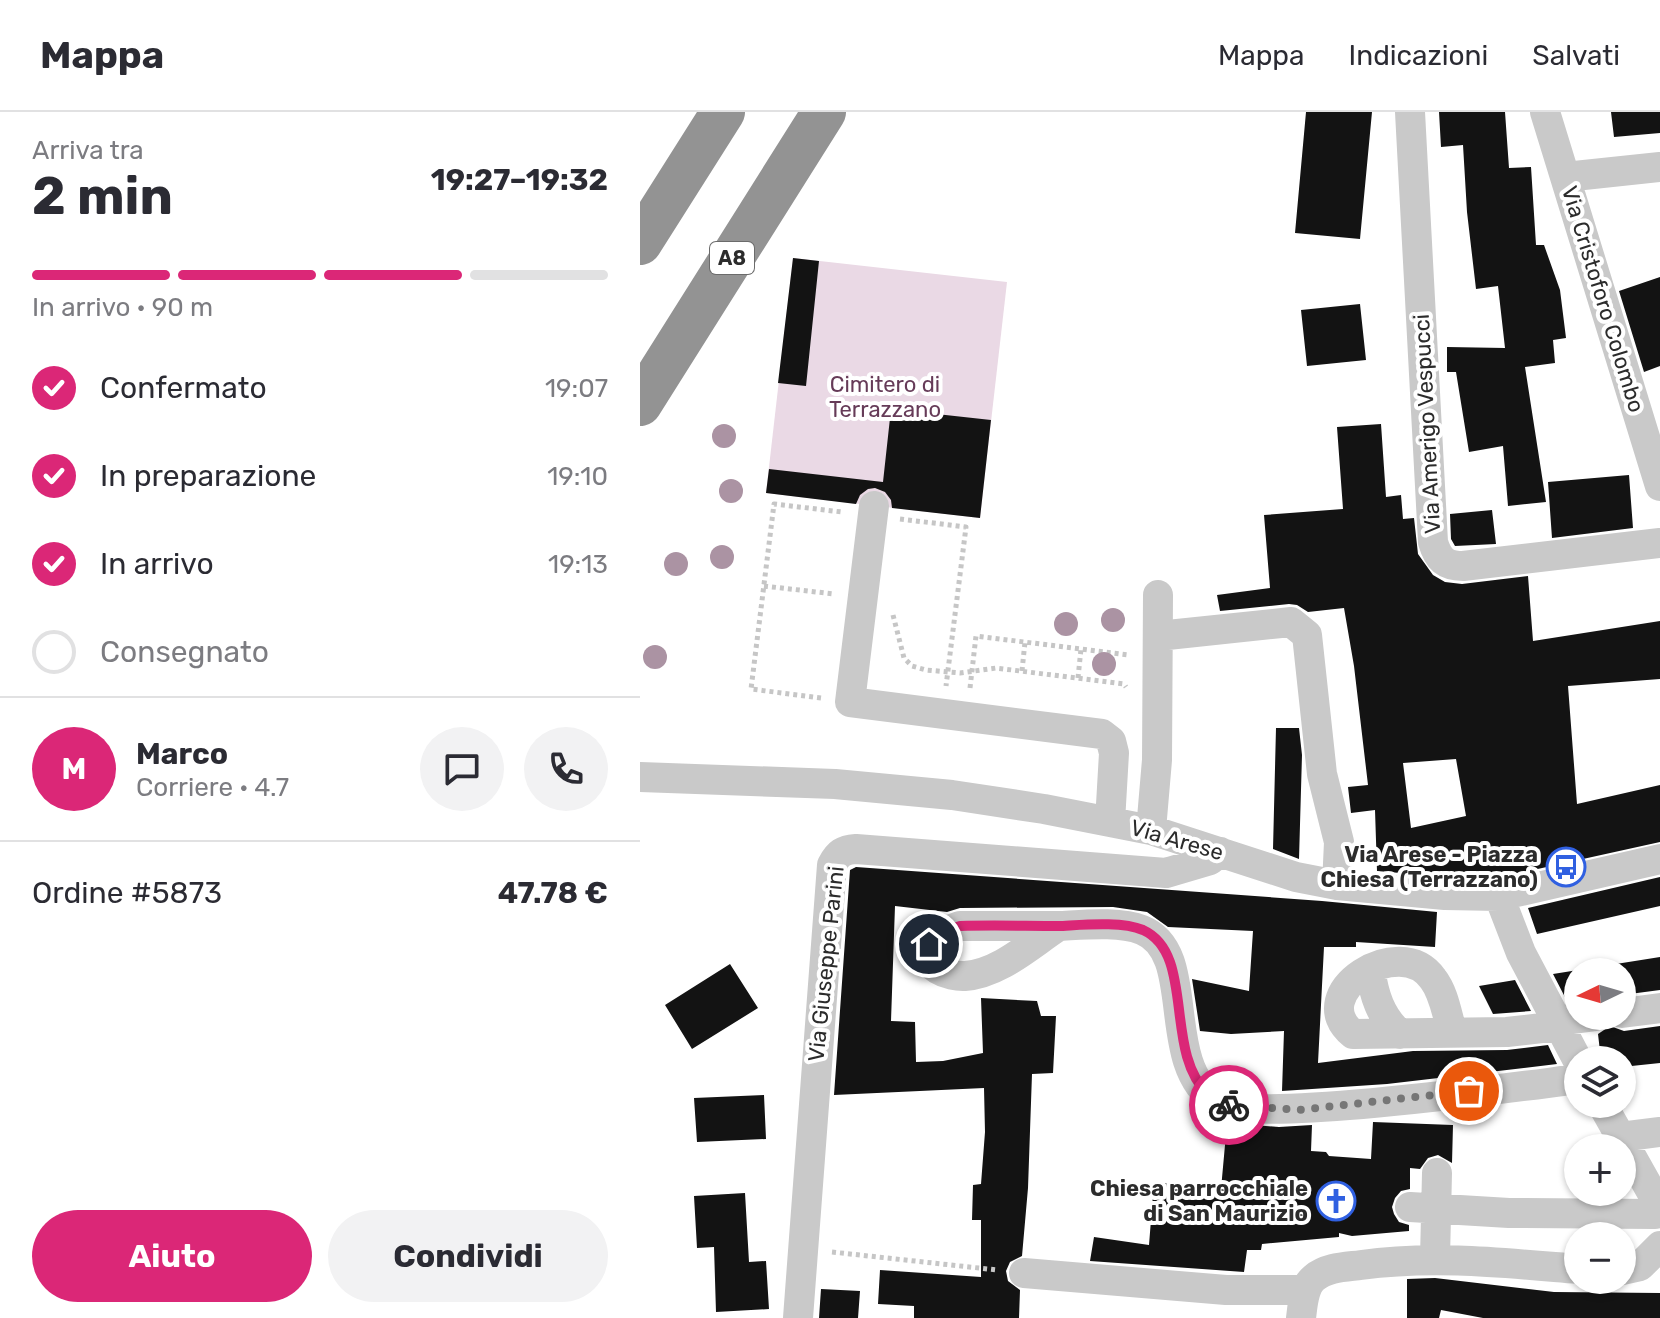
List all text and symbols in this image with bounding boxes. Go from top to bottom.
text: Mappa [40,32,164,78]
text: Mappa [1218,39,1305,72]
text: Indicazioni [1349,39,1488,72]
text: Salvati [1532,39,1620,72]
text: Arriva tra [32,135,144,166]
text: 19:27–19:32 [431,162,608,198]
text: 2 min [32,165,173,227]
street label: Via Cristoforo Colombo [1556,182,1650,416]
road number: A8 [710,242,754,274]
text: In arrivo · 90 m [32,292,213,323]
street label: Via Amerigo Vespucci [1408,313,1446,535]
icon: check [32,366,76,410]
text: Confermato [100,370,267,406]
park label: Cimitero di Terrazzano [829,371,941,423]
text: 19:07 [545,373,608,404]
icon: check [32,454,76,498]
text: In preparazione [100,458,316,494]
text: 19:10 [547,461,608,492]
icon: check [32,542,76,586]
text: In arrivo [100,546,214,582]
text: 19:13 [548,549,608,580]
text: Consegnato [100,634,269,670]
button: chat [420,727,504,811]
button: phone [524,727,608,811]
text: Marco [136,736,228,772]
text: M [62,751,86,787]
text: Corriere · 4.7 [136,772,289,803]
street label: Via Arese [1127,814,1227,866]
place label: Via Arese - Piazza Chiesa (Terrazzano) [1320,841,1538,893]
bus stop icon: Via Arese - Piazza Chiesa (Terrazzano) [1545,846,1587,888]
street label: Via Giuseppe Parini [802,865,850,1063]
text: Ordine #5873 [32,875,222,911]
text: 47.78 € [498,875,608,911]
pin [895,910,963,978]
icon: home [907,922,951,966]
north arrow [1564,958,1636,1030]
map controls [1564,958,1636,1294]
button: layers [1564,1046,1636,1118]
pin [1435,1057,1503,1125]
courier [1189,1065,1269,1145]
icon: bag [1447,1069,1491,1113]
icon: bike [1207,1083,1251,1127]
button: + [1564,1134,1636,1206]
place label: Chiesa parrocchiale di San Maurizio [1090,1175,1308,1227]
church icon: Chiesa parrocchiale di San Maurizio [1315,1180,1357,1222]
button: Aiuto [32,1210,312,1302]
button: Condividi [328,1210,608,1302]
button: − [1564,1222,1636,1294]

